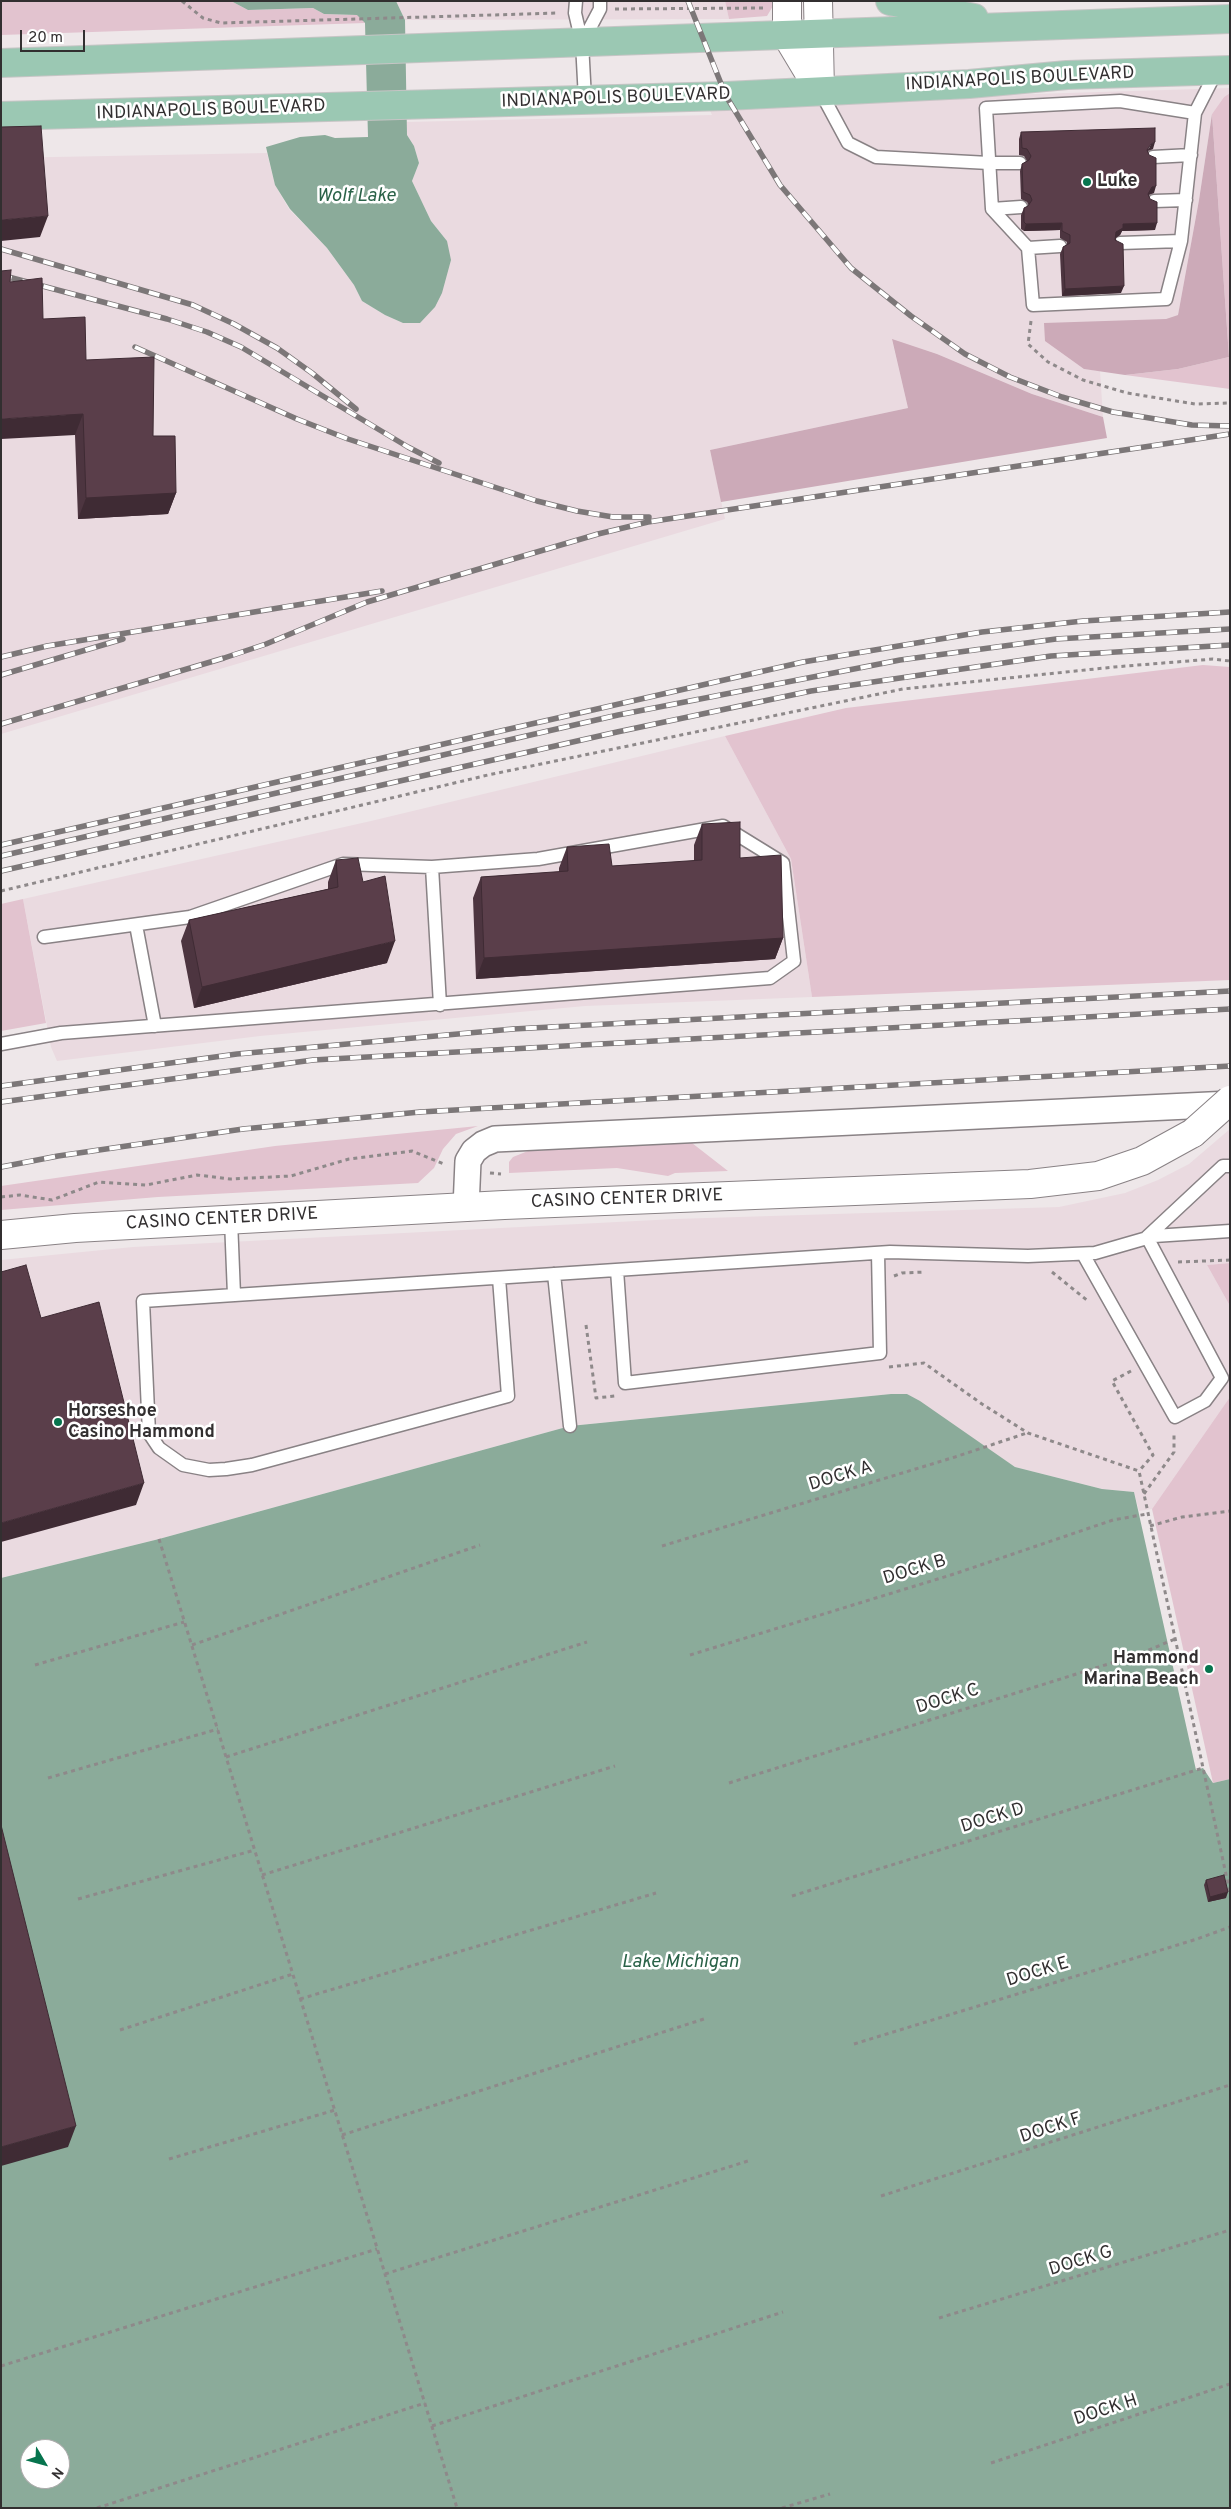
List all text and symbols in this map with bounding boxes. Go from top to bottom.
scale bar [22,20,88,52]
text: 20 m [28,29,63,48]
street label: INDIANAPOLIS BOULEVARD [905,63,1135,97]
street label: INDIANAPOLIS BOULEVARD [501,84,731,114]
street label: INDIANAPOLIS BOULEVARD [96,96,326,126]
place label: Luke [1097,171,1137,193]
marker: Luke [1081,176,1093,188]
water label: Wolf Lake [317,186,395,208]
street label: CASINO CENTER DRIVE [530,1186,724,1214]
street label: CASINO CENTER DRIVE [125,1204,319,1236]
place label: Horseshoe Casino Hammond [68,1401,215,1444]
marker: Horseshoe Casino Hammond [52,1416,64,1428]
street label: DOCK A [807,1457,875,1497]
street label: DOCK B [881,1551,949,1591]
place label: Hammond Marina Beach [1084,1648,1199,1690]
marker: Hammond Marina Beach [1203,1663,1215,1675]
street label: DOCK C [914,1680,982,1720]
street label: DOCK D [959,1799,1027,1839]
water label: Lake Michigan [621,1952,739,1974]
street label: DOCK E [1004,1953,1072,1993]
street label: DOCK F [1018,2109,1084,2149]
street label: DOCK G [1047,2242,1115,2282]
street label: DOCK H [1071,2391,1141,2431]
north arrow [20,2439,70,2489]
text: N [47,2464,66,2482]

